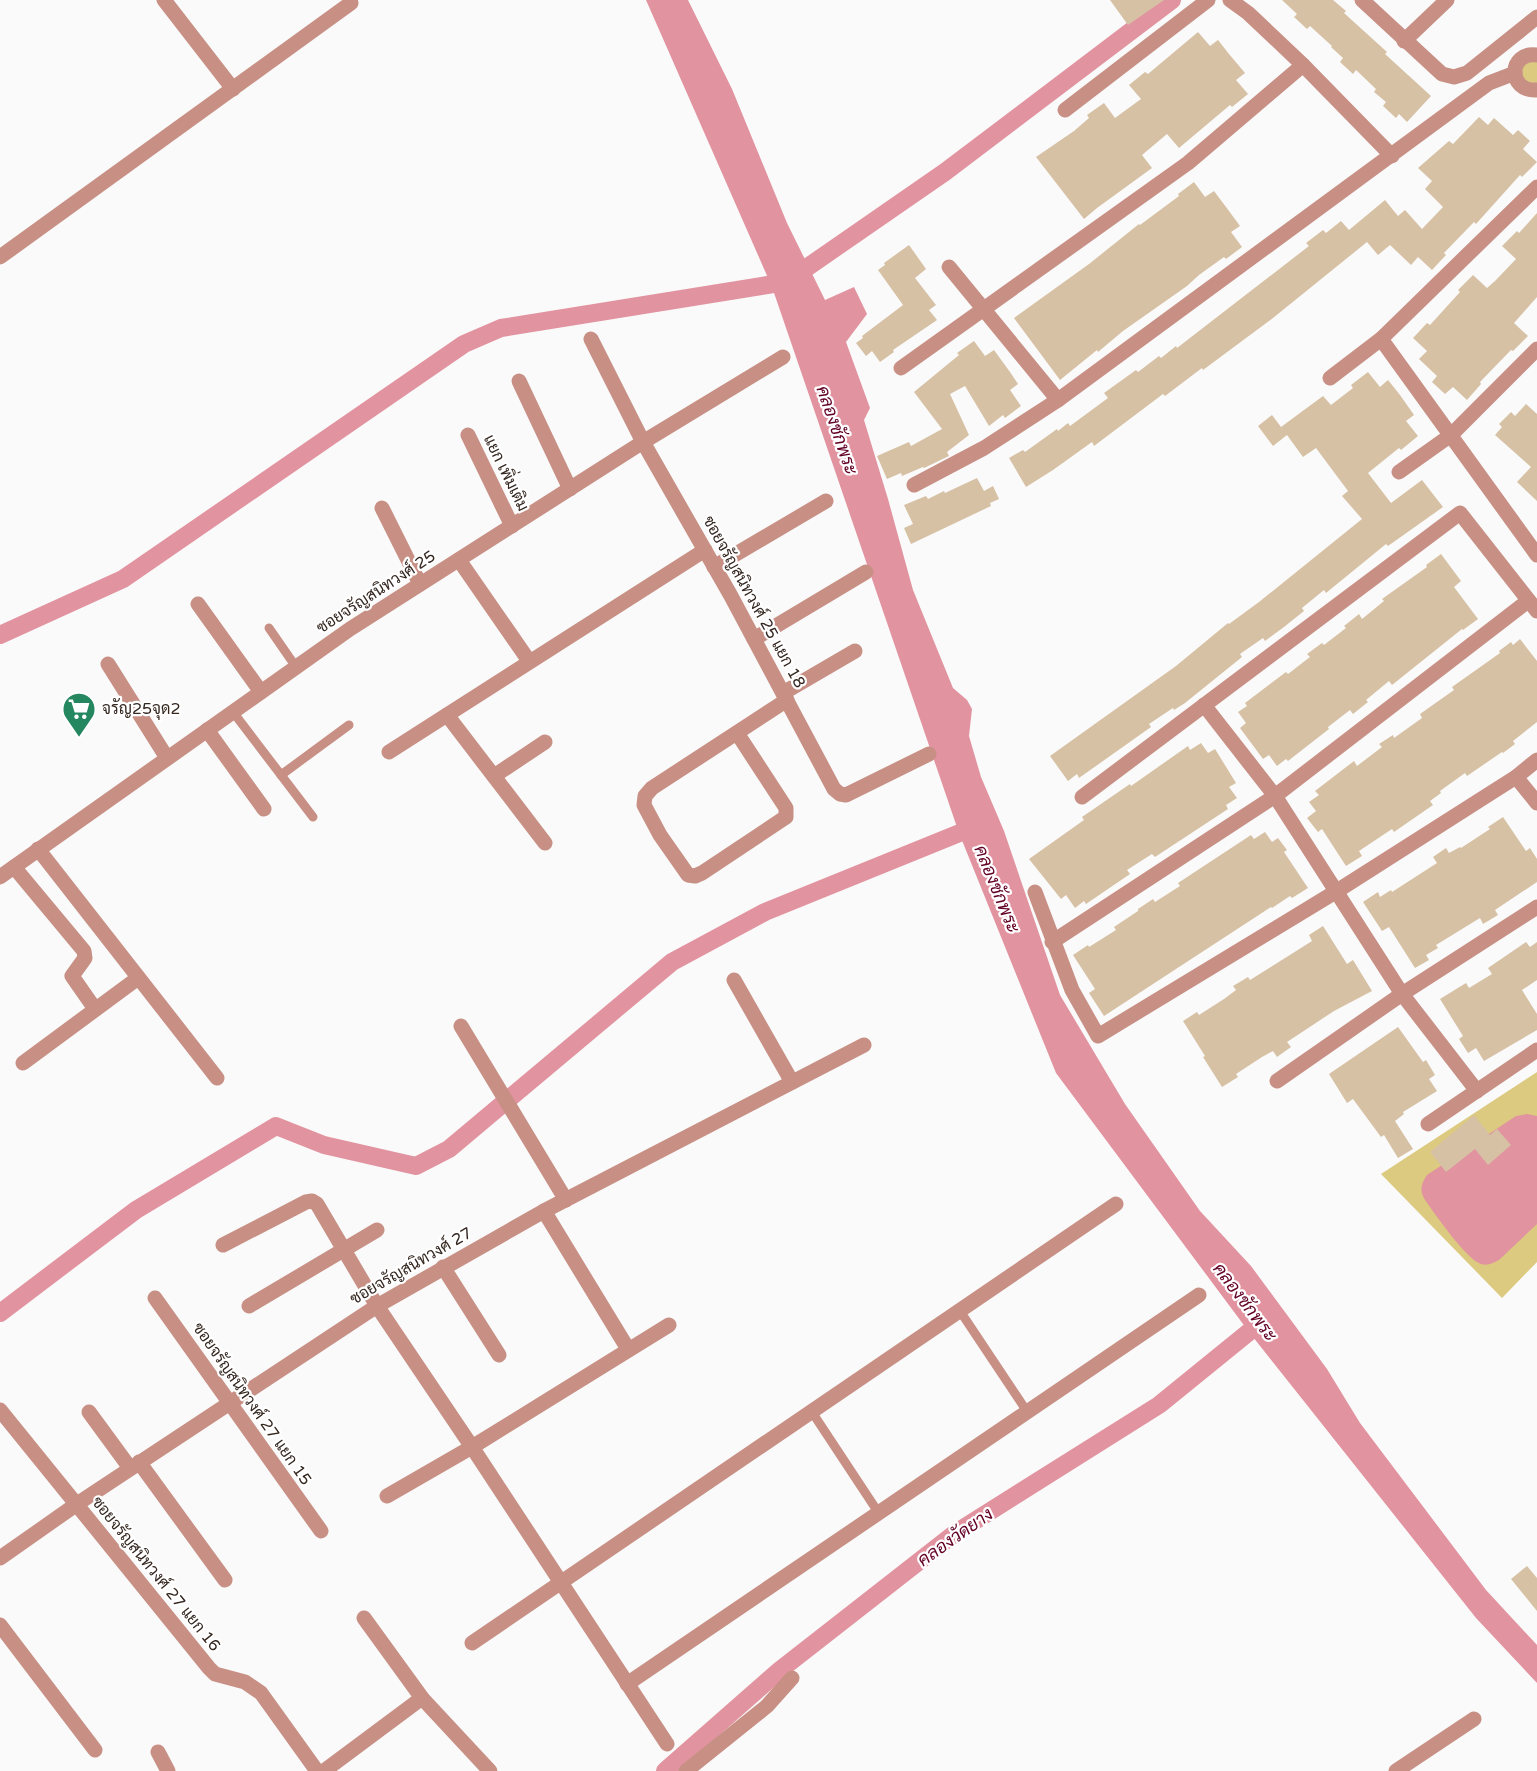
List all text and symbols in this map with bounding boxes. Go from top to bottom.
water label: คลองชักพระ [812,383,863,478]
street label: แยก เพิ่มเติม [479,430,537,515]
street label: ซอยจรัญสนิทวงศ์ 25 แยก 18 [698,511,812,692]
street label: ซอยจรัญสนิทวงศ์ 25 [311,544,439,638]
supermarket icon: จรัญ25จุด2 [61,691,97,738]
place label: จรัญ25จุด2 [102,698,180,720]
water label: คลองชักพระ [969,842,1025,936]
street label: ซอยจรัญสนิทวงศ์ 27 [345,1220,476,1309]
water label: คลองชักพระ [1208,1258,1282,1346]
street label: ซอยจรัญสนิทวงศ์ 27 แยก 15 [188,1317,318,1489]
street label: ซอยจรัญสนิทวงศ์ 27 แยก 16 [87,1491,227,1656]
water label: คลองวัดยาง [913,1503,997,1571]

